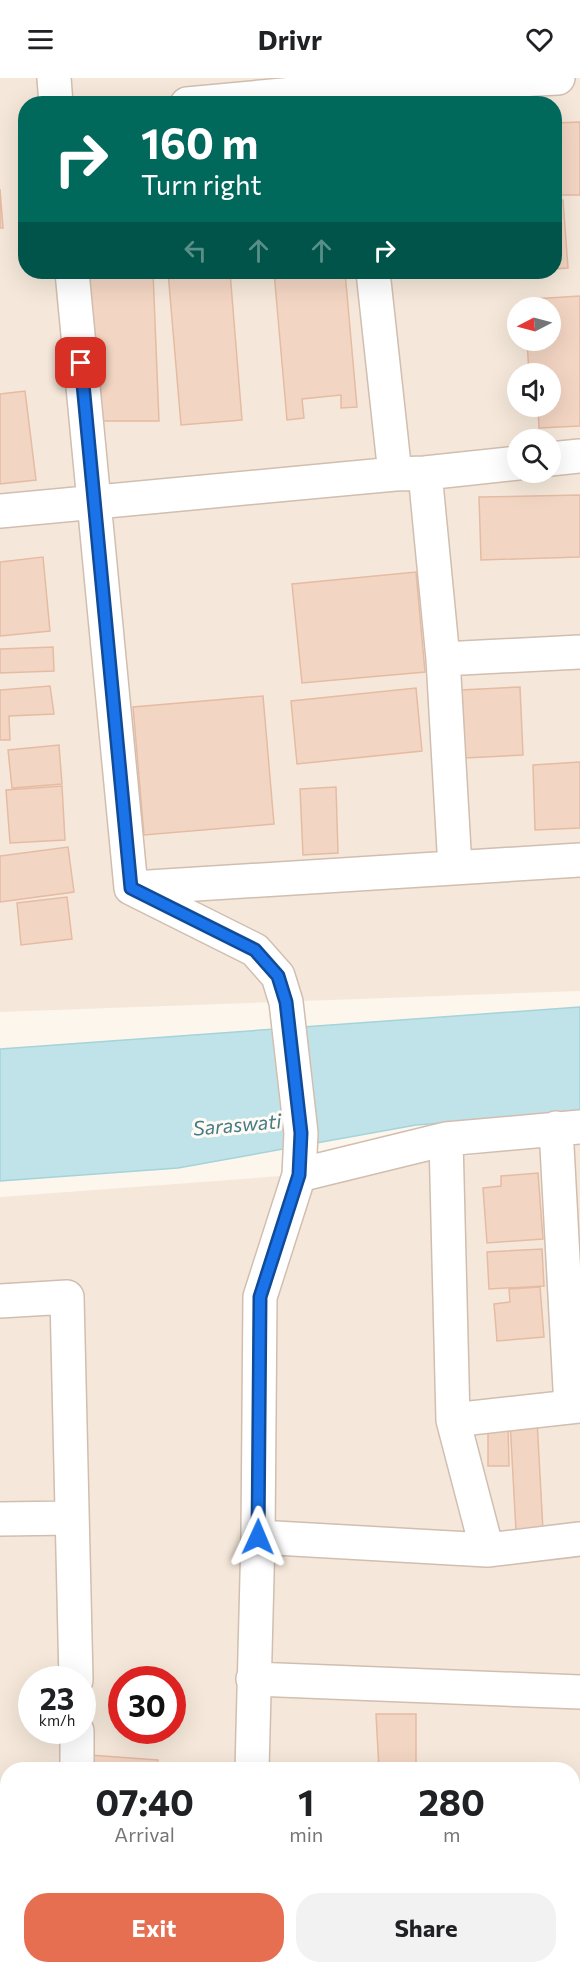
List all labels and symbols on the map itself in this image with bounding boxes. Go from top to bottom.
north arrow [507,297,561,351]
pin [55,337,106,388]
water label: Saraswati [192,1108,283,1140]
position arrow [226,1505,290,1569]
speed limit sign: 30 [108,1666,186,1744]

